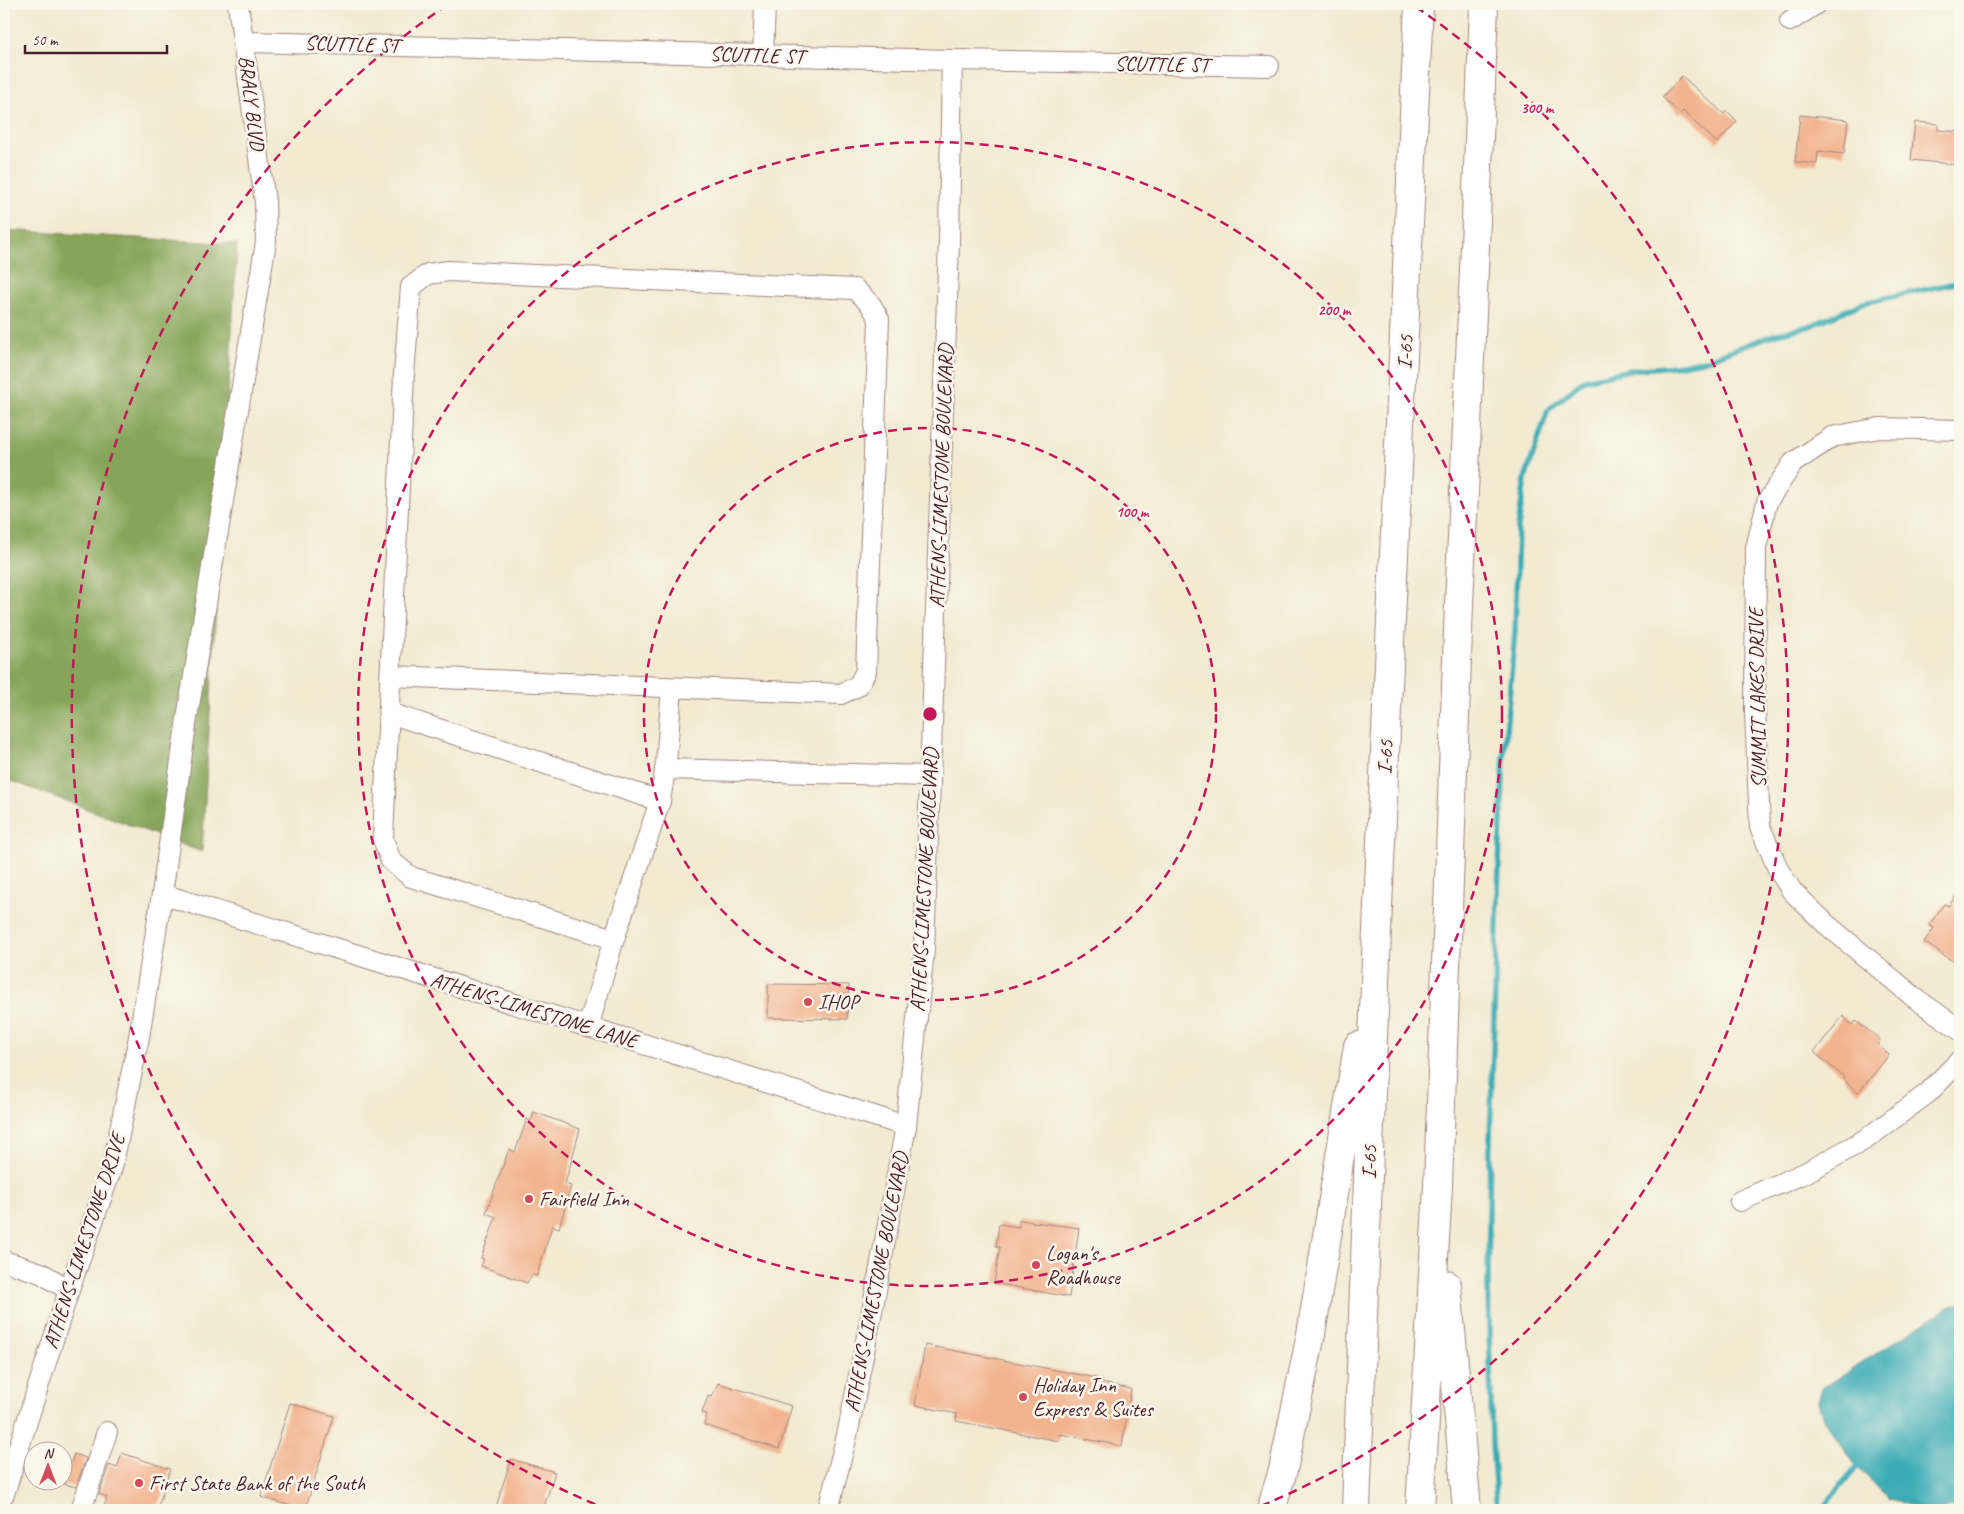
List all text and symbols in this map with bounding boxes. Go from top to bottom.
scale bar [25,22,168,54]
street label: SCUTTLE ST [304,29,404,59]
text: 50 m [32,31,59,50]
street label: SCUTTLE ST [709,40,809,70]
street label: SCUTTLE ST [1114,50,1214,78]
street label: BRALY BLVD [233,54,271,154]
text: 300 m [1521,99,1555,118]
text: 200 m [1318,301,1352,320]
street label: I-65 [1391,333,1419,370]
street label: ATHENS-LIMESTONE BOULEVARD [923,342,959,608]
text: 100 m [1116,503,1150,522]
street label: SUMMIT LAKES DRIVE [1742,605,1772,788]
centre of rings [921,705,939,723]
street label: I-65 [1371,738,1399,775]
street label: ATHENS-LIMESTONE BOULEVARD [904,746,944,1013]
street label: ATHENS-LIMESTONE LANE [427,966,643,1055]
place label: IHOP [818,989,862,1015]
marker: IHOP [802,996,814,1008]
street label: ATHENS-LIMESTONE DRIVE [37,1128,132,1352]
street label: I-65 [1355,1143,1383,1180]
street label: ATHENS-LIMESTONE BOULEVARD [838,1148,914,1414]
place label: Fairfield Inn [539,1186,630,1212]
marker: Fairfield Inn [523,1193,535,1205]
place label: Logan's Roadhouse [1046,1240,1121,1290]
marker: Logan's Roadhouse [1030,1259,1042,1271]
place label: Holiday Inn Express & Suites [1033,1372,1154,1422]
marker: Holiday Inn Express & Suites [1017,1391,1029,1403]
north arrow [22,1442,72,1492]
text: N [44,1445,55,1462]
place label: First State Bank of the South [149,1470,366,1496]
marker: First State Bank of the South [133,1477,145,1489]

